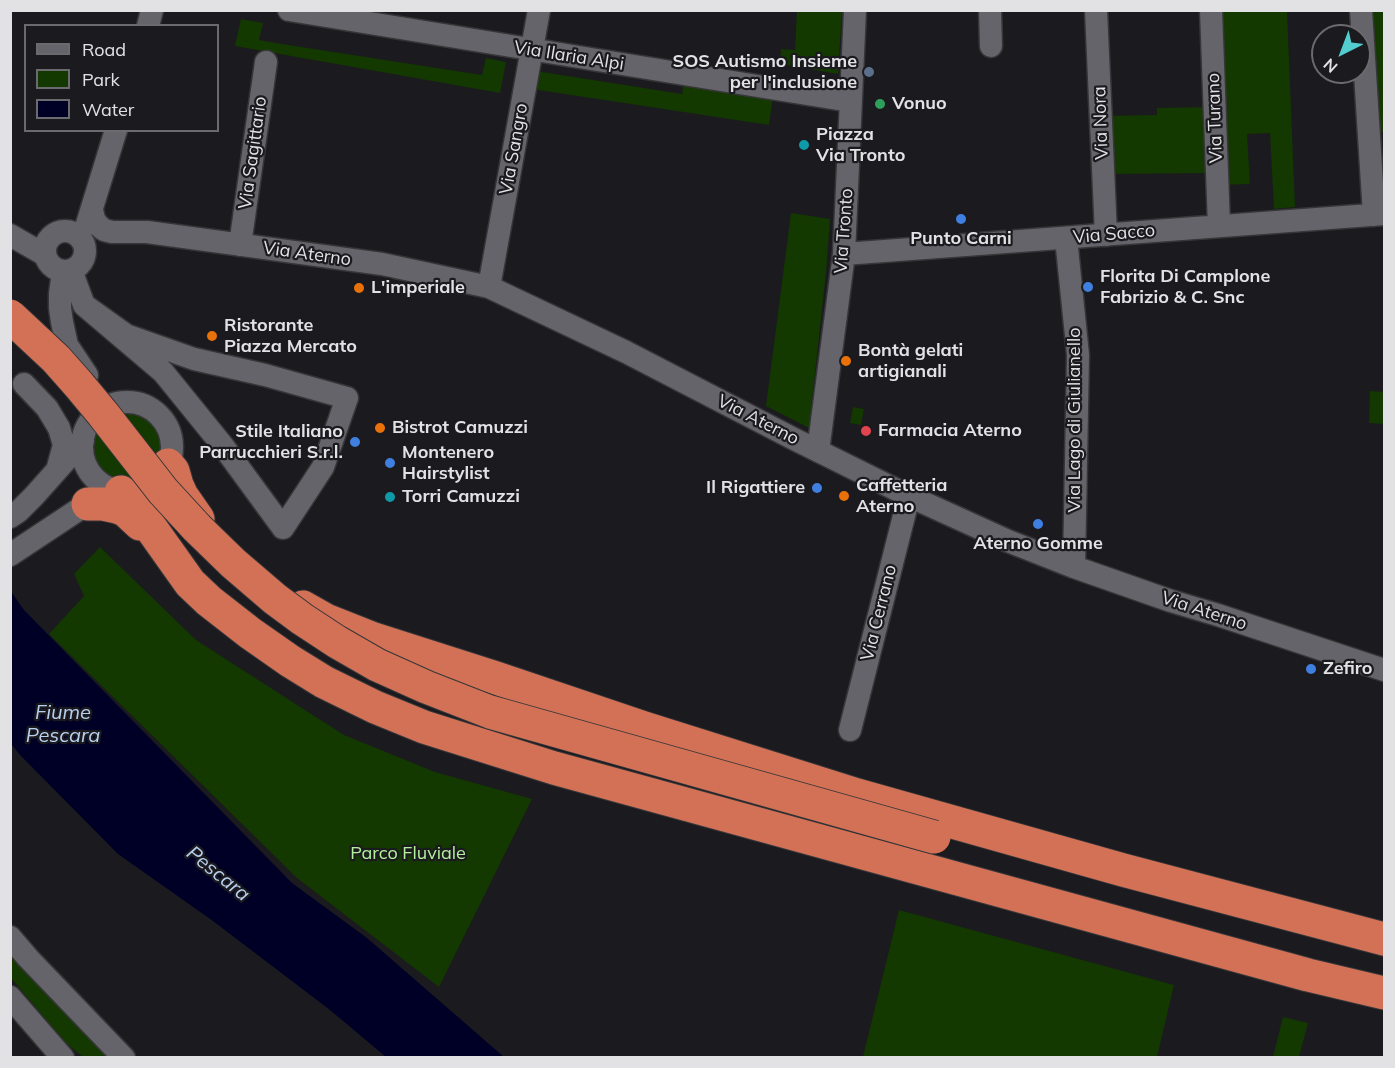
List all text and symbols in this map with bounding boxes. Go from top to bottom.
legend [24,24,219,132]
north arrow [1311,24,1371,84]
street label: Via Ilaria Alpi [512,37,626,75]
text: Road [82,38,126,61]
place label: SOS Autismo Insieme per l'inclusione [673,51,857,94]
text: N [1319,54,1341,77]
marker: SOS Autismo Insieme per l'inclusione [862,65,876,79]
text: Park [82,68,120,91]
street label: Via Turano [1203,72,1227,164]
street label: Via Nora [1089,86,1113,160]
place label: Vonuo [892,93,947,115]
street label: Via Sagittario [234,95,272,211]
marker: Vonuo [873,97,887,111]
text: Water [82,98,134,121]
street label: Via Sangro [495,102,533,196]
place label: Piazza Via Tronto [816,124,905,166]
marker: Piazza Via Tronto [797,138,811,152]
street label: Via Tronto [830,188,858,274]
marker: Punto Carni [954,212,968,226]
street label: Via Sacco [1072,220,1156,248]
place label: Punto Carni [910,228,1012,250]
street label: Via Aterno [262,237,352,271]
place label: Florita Di Camplone Fabrizio & C. Snc [1100,266,1270,308]
place label: L'imperiale [371,277,465,299]
marker: Florita Di Camplone Fabrizio & C. Snc [1081,280,1095,294]
marker: L'imperiale [352,281,366,295]
place label: Ristorante Piazza Mercato [224,315,357,358]
street label: Via Lago di Giulianello [1064,328,1086,512]
marker: Ristorante Piazza Mercato [205,329,219,343]
place label: Bontà gelati artigianali [858,340,963,382]
marker: Bontà gelati artigianali [839,354,853,368]
street label: Via Aterno [714,390,802,450]
place label: Bistrot Camuzzi [392,417,528,439]
place label: Farmacia Aterno [878,420,1022,442]
place label: Stile Italiano Parrucchieri S.r.l. [199,421,343,464]
marker: Bistrot Camuzzi [373,421,387,435]
marker: Farmacia Aterno [859,424,873,438]
marker: Stile Italiano Parrucchieri S.r.l. [348,435,362,449]
place label: Montenero Hairstylist [402,442,494,484]
marker: Montenero Hairstylist [383,456,397,470]
place label: Caffetteria Aterno [856,475,947,518]
place label: Il Rigattiere [706,477,805,499]
marker: Il Rigattiere [810,481,824,495]
place label: Torri Camuzzi [402,486,520,508]
marker: Caffetteria Aterno [837,489,851,503]
marker: Torri Camuzzi [383,490,397,504]
marker: Aterno Gomme [1031,517,1045,531]
place label: Aterno Gomme [973,533,1103,555]
street label: Via Cerrano [857,563,901,663]
street label: Via Aterno [1158,587,1250,635]
place label: Zefiro [1323,658,1372,680]
marker: Zefiro [1304,662,1318,676]
water label: Fiume Pescara [26,701,100,748]
water label: Pescara [182,841,254,907]
park label: Parco Fluviale [350,843,466,865]

